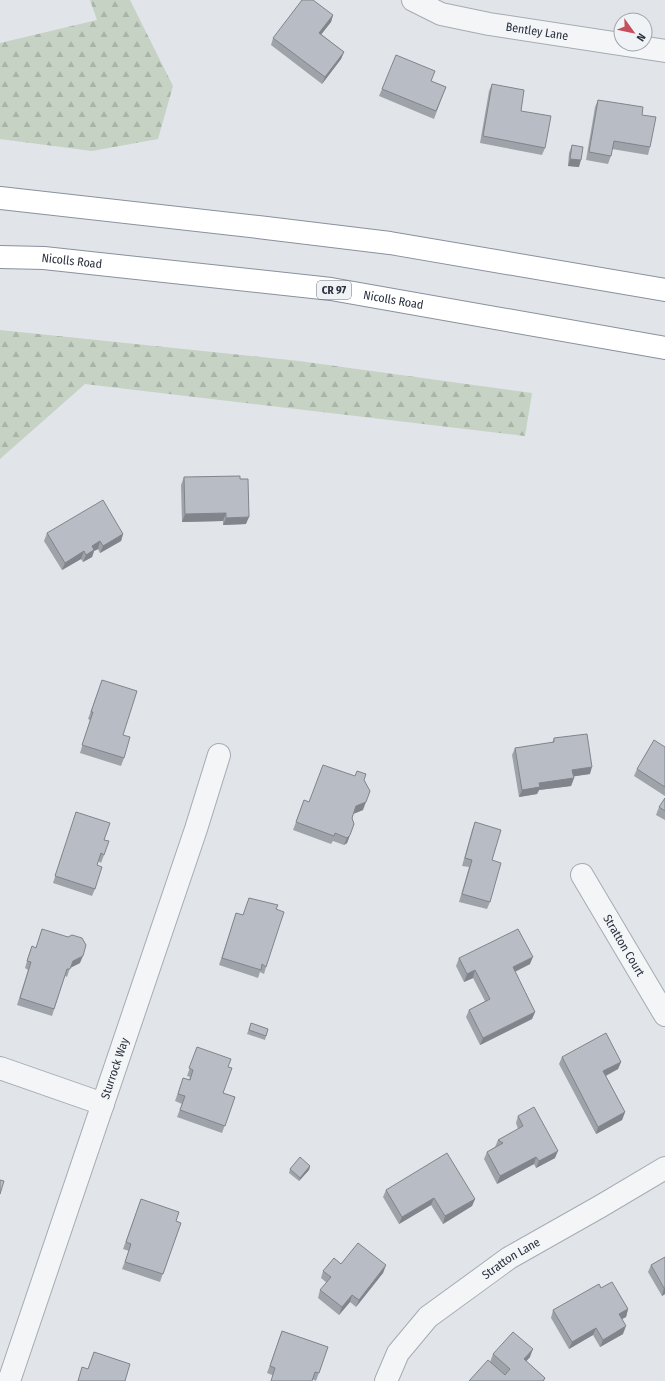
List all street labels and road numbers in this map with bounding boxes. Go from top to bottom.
street label: Bentley Lane [505,20,569,43]
street label: Nicolls Road [41,251,103,271]
road number: CR 97 [317,281,351,299]
street label: Nicolls Road [362,288,424,312]
street label: Stratton Court [600,912,648,979]
street label: Sturrock Way [98,1035,132,1101]
street label: Stratton Lane [479,1235,543,1282]

